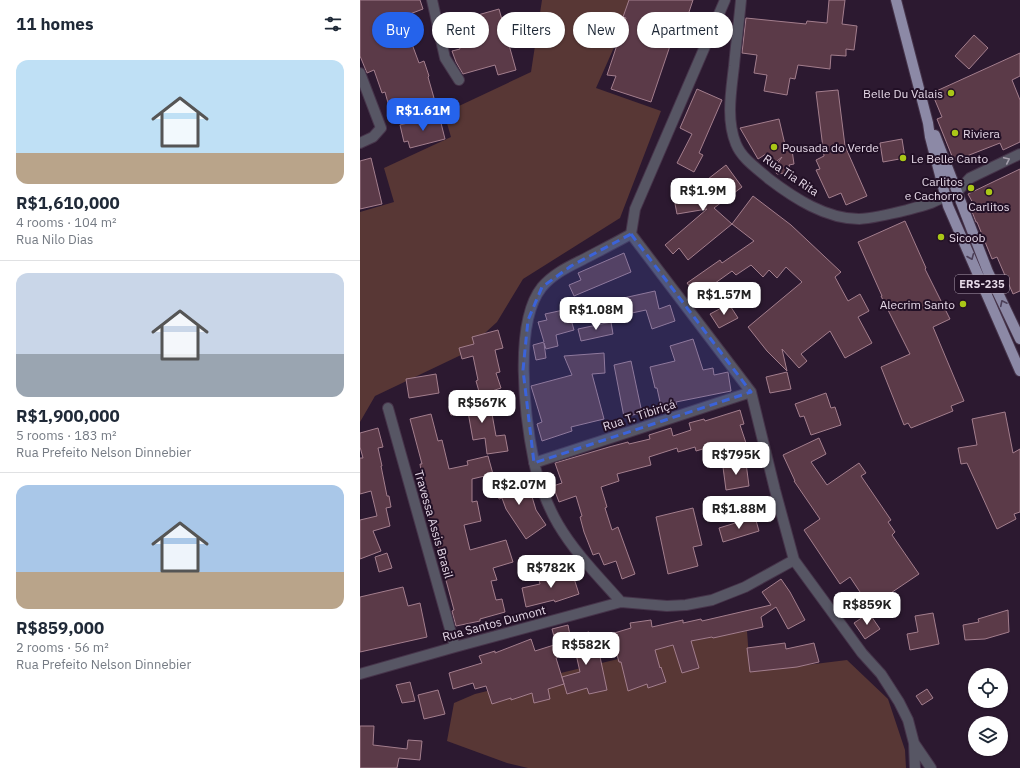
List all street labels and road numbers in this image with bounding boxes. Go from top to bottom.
street label: Rua Tia Rita [760,151,822,199]
road number: ERS-235 [955,275,1009,293]
street label: Rua T. Tibiriçá [601,396,678,434]
street label: Travessa Assis Brasil [411,468,457,580]
street label: Rua Santos Dumont [441,602,547,644]

